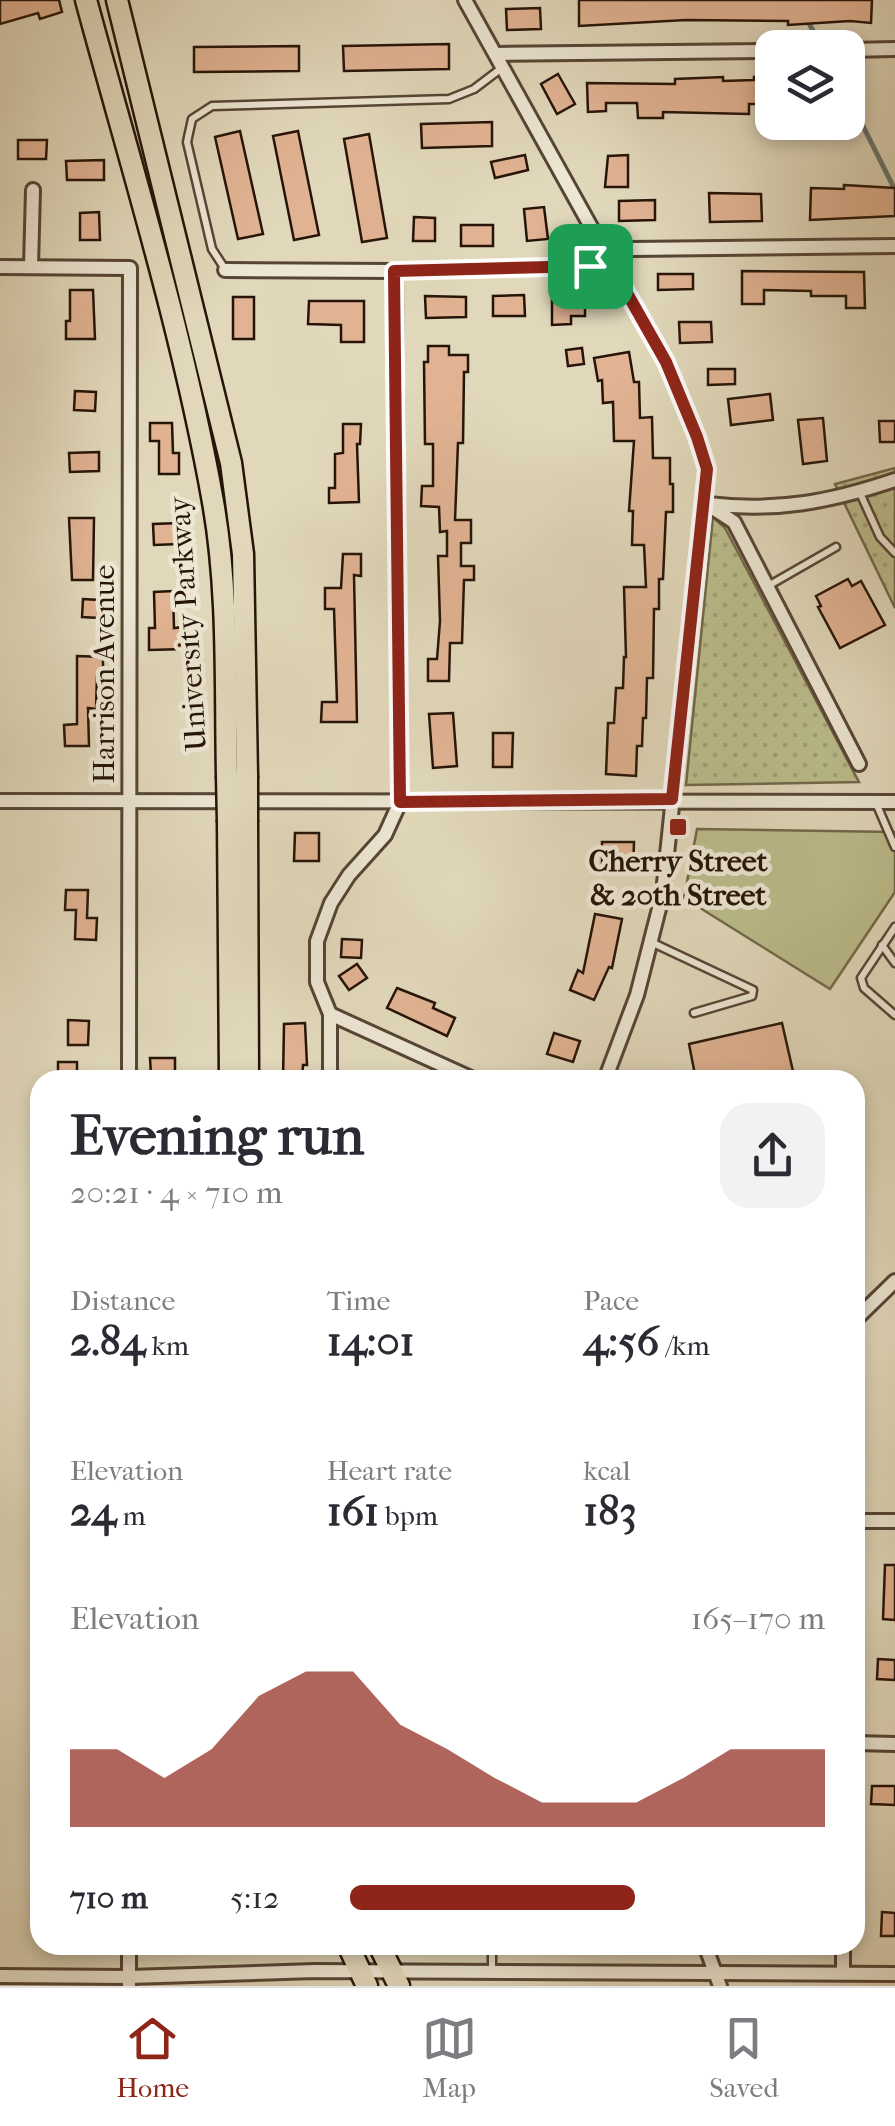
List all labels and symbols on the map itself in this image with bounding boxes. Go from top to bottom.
pin [548,224,633,309]
street label: University Parkway [162,495,214,752]
street label: Harrison Avenue [87,564,122,783]
marker: Cherry Street & 20th Street [667,816,689,838]
place label: Cherry Street & 20th Street [589,844,768,913]

